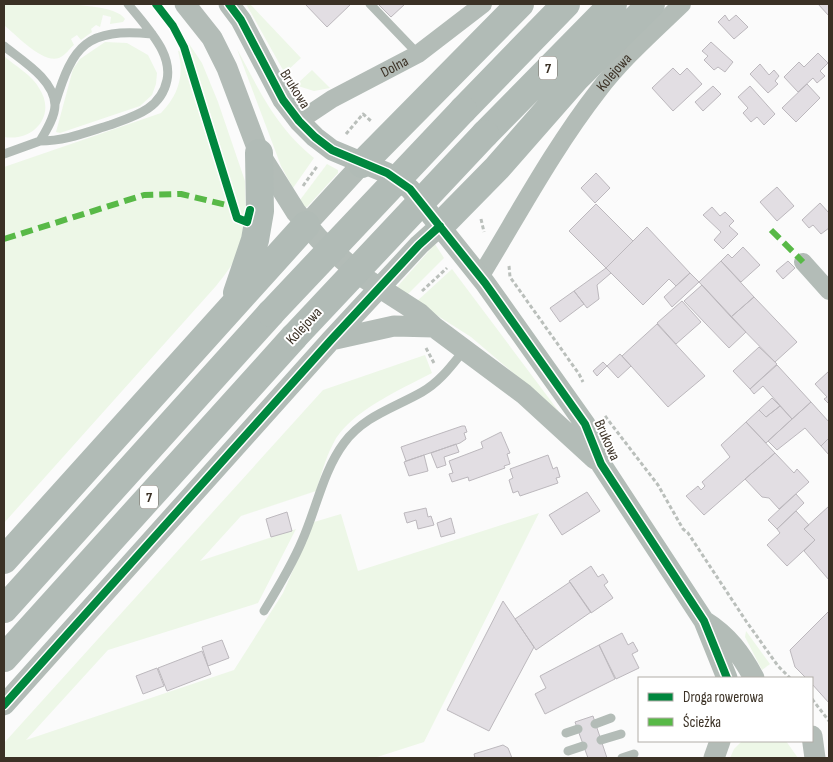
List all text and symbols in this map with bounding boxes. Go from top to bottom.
street label: Kolejowa [592,49,636,95]
street label: Dolna [377,51,412,81]
road number: 7 [539,56,557,80]
street label: Brukowa [276,66,315,112]
street label: Kolejowa [282,303,326,349]
street label: Brukowa [590,417,624,464]
road number: 7 [140,486,158,508]
legend [638,677,813,742]
text: Droga rowerowa [683,688,764,707]
text: Ścieżka [683,713,721,732]

